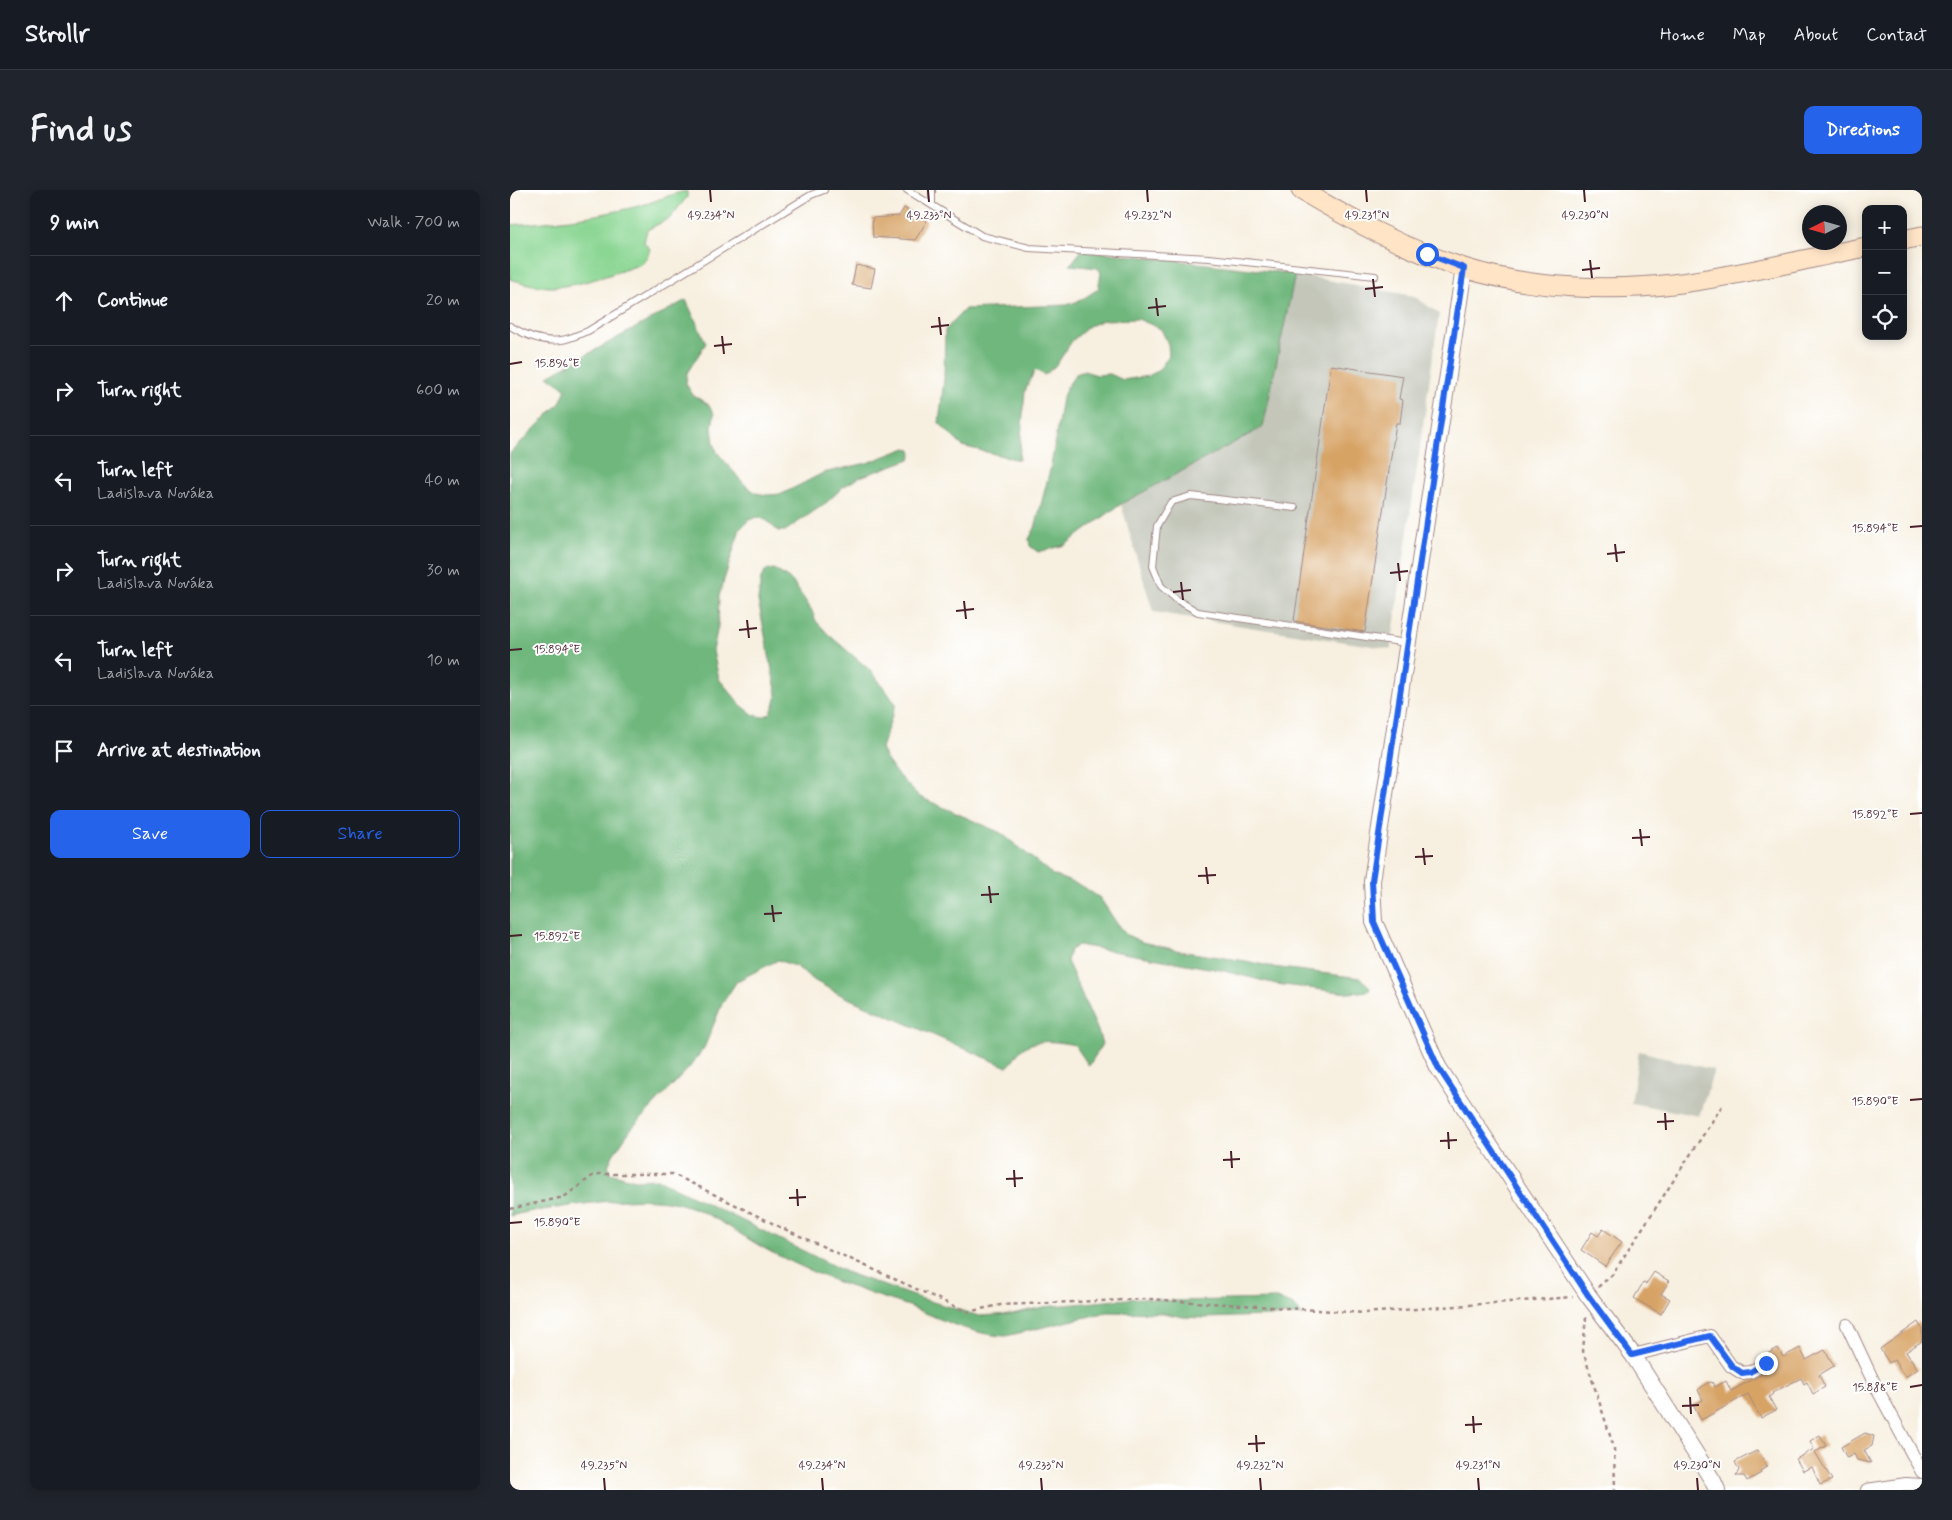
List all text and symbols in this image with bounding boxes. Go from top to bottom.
text: Strollr [25,19,89,50]
text: Home [1660,23,1705,47]
text: Map [1733,23,1766,47]
text: About [1794,23,1838,47]
text: Contact [1866,23,1927,47]
button: Directions [1804,106,1922,154]
text: Find us [30,107,132,153]
north arrow [1802,205,1847,250]
map controls [1862,205,1907,340]
button: + [1862,205,1907,250]
text: 49.234°N [687,208,735,224]
text: 49.233°N [907,208,951,224]
text: 49.232°N [1124,208,1172,224]
text: 49.231°N [1345,208,1389,224]
text: 49.230°N [1561,208,1609,224]
text: 9 min [50,209,99,237]
text: Walk · 700 m [368,212,460,233]
route start [1416,243,1439,266]
button: − [1862,250,1907,295]
icon: ahead [50,287,78,315]
text: Continue [97,288,168,313]
text: 20 m [426,290,460,311]
button: locate [1862,295,1907,340]
text: 15.896°E [534,356,580,372]
icon: right [50,377,78,405]
text: Turn right [97,378,181,403]
text: 600 m [416,380,460,401]
text: Turn left [97,458,173,483]
icon: left [50,467,78,495]
text: 40 m [424,470,460,491]
text: Ladislava Nováka [97,483,214,504]
text: 15.894°E [1852,521,1898,537]
text: Turn right [97,548,181,573]
icon: right [50,557,78,585]
text: 30 m [427,560,460,581]
text: Ladislava Nováka [97,573,214,594]
text: Turn left [97,638,173,663]
text: 15.894°E [534,642,580,658]
icon: left [50,647,78,675]
text: 10 m [427,650,460,671]
text: Ladislava Nováka [97,663,214,684]
icon: arrive [50,737,78,765]
text: Arrive at destination [97,738,261,763]
text: 15.892°E [1852,807,1898,823]
button: Save [50,810,250,858]
button: Share [260,810,460,858]
text: 15.892°E [534,929,580,945]
text: 15.890°E [1852,1094,1898,1110]
text: 15.890°E [534,1215,580,1231]
route end [1755,1352,1778,1375]
text: 15.888°E [1852,1380,1898,1396]
text: 49.235°N [581,1458,627,1474]
text: 49.234°N [798,1458,846,1474]
text: 49.233°N [1019,1458,1063,1474]
text: 49.232°N [1236,1458,1284,1474]
text: 49.231°N [1456,1458,1500,1474]
text: 49.230°N [1673,1458,1721,1474]

